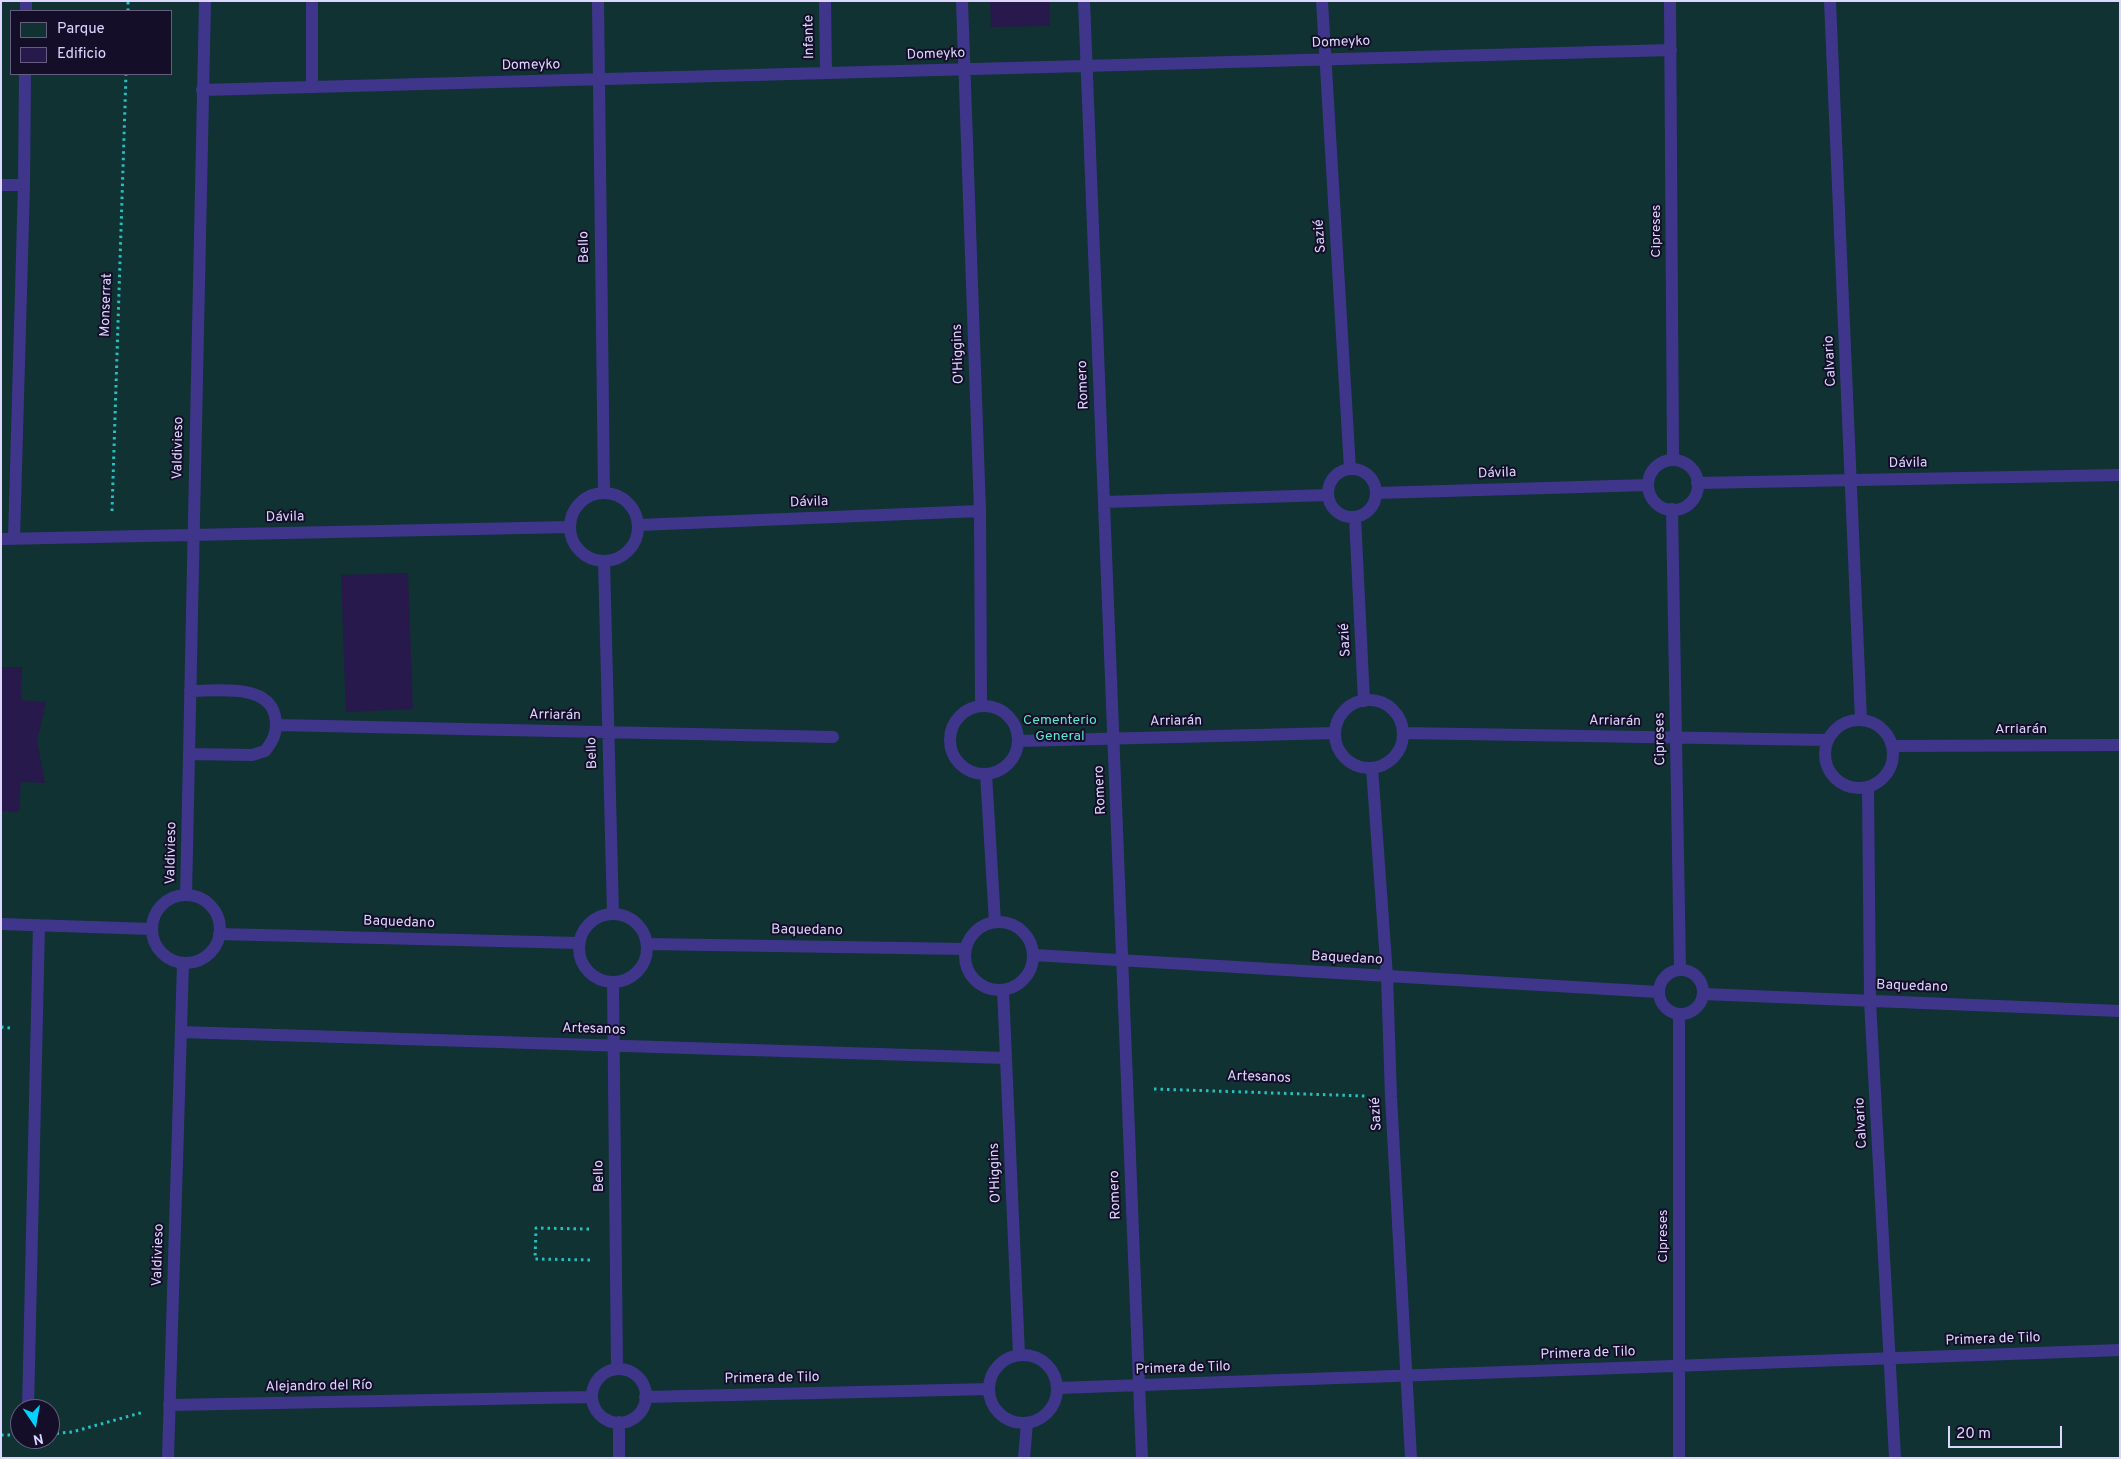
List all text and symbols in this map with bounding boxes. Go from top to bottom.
legend [10,10,172,75]
street label: Infante [801,15,819,59]
text: Parque [57,20,105,39]
street label: Domeyko [1311,34,1371,52]
text: Edificio [57,45,106,64]
street label: Domeyko [906,46,966,64]
street label: Domeyko [502,57,560,75]
street label: Cipreses [1649,204,1665,258]
street label: Sazié [1311,219,1331,253]
street label: Bello [576,231,594,263]
street label: Monserrat [97,273,117,337]
street label: O'Higgins [950,324,968,384]
street label: Calvario [1821,335,1841,387]
street label: Romero [1075,360,1093,410]
street label: Valdivieso [170,416,188,480]
street label: Dávila [1889,455,1927,473]
street label: Dávila [1478,465,1516,483]
street label: Dávila [790,494,828,512]
street label: Dávila [266,509,304,527]
street label: Sazié [1337,623,1355,657]
street label: Arriarán [529,707,581,725]
street label: Cipreses [1652,712,1670,766]
park label: Cementerio General [1023,713,1097,746]
street label: Arriarán [1150,713,1202,731]
street label: Arriarán [1589,713,1641,731]
street label: Arriarán [1995,722,2047,738]
street label: Bello [584,737,602,769]
street label: Romero [1091,765,1111,815]
street label: Valdivieso [163,821,181,885]
street label: Baquedano [363,913,435,933]
street label: Baquedano [771,922,843,940]
street label: Baquedano [1311,949,1383,969]
street label: Baquedano [1876,977,1948,997]
street label: Artesanos [562,1020,626,1040]
street label: Artesanos [1227,1068,1291,1088]
street label: Sazié [1368,1097,1386,1131]
street label: Calvario [1852,1097,1872,1149]
street label: O'Higgins [987,1143,1005,1203]
street label: Bello [591,1160,609,1192]
street label: Romero [1107,1170,1125,1220]
street label: Cipreses [1656,1209,1672,1263]
street label: Valdivieso [150,1223,168,1287]
street label: Primera de Tilo [1945,1330,2041,1350]
street label: Primera de Tilo [1540,1344,1636,1364]
street label: Primera de Tilo [1135,1359,1231,1379]
street label: Primera de Tilo [724,1370,820,1388]
street label: Alejandro del Río [265,1378,373,1396]
north arrow [10,1399,60,1449]
scale bar [1951,1416,2065,1448]
text: 20 m [1956,1425,1991,1444]
text: N [31,1429,45,1448]

